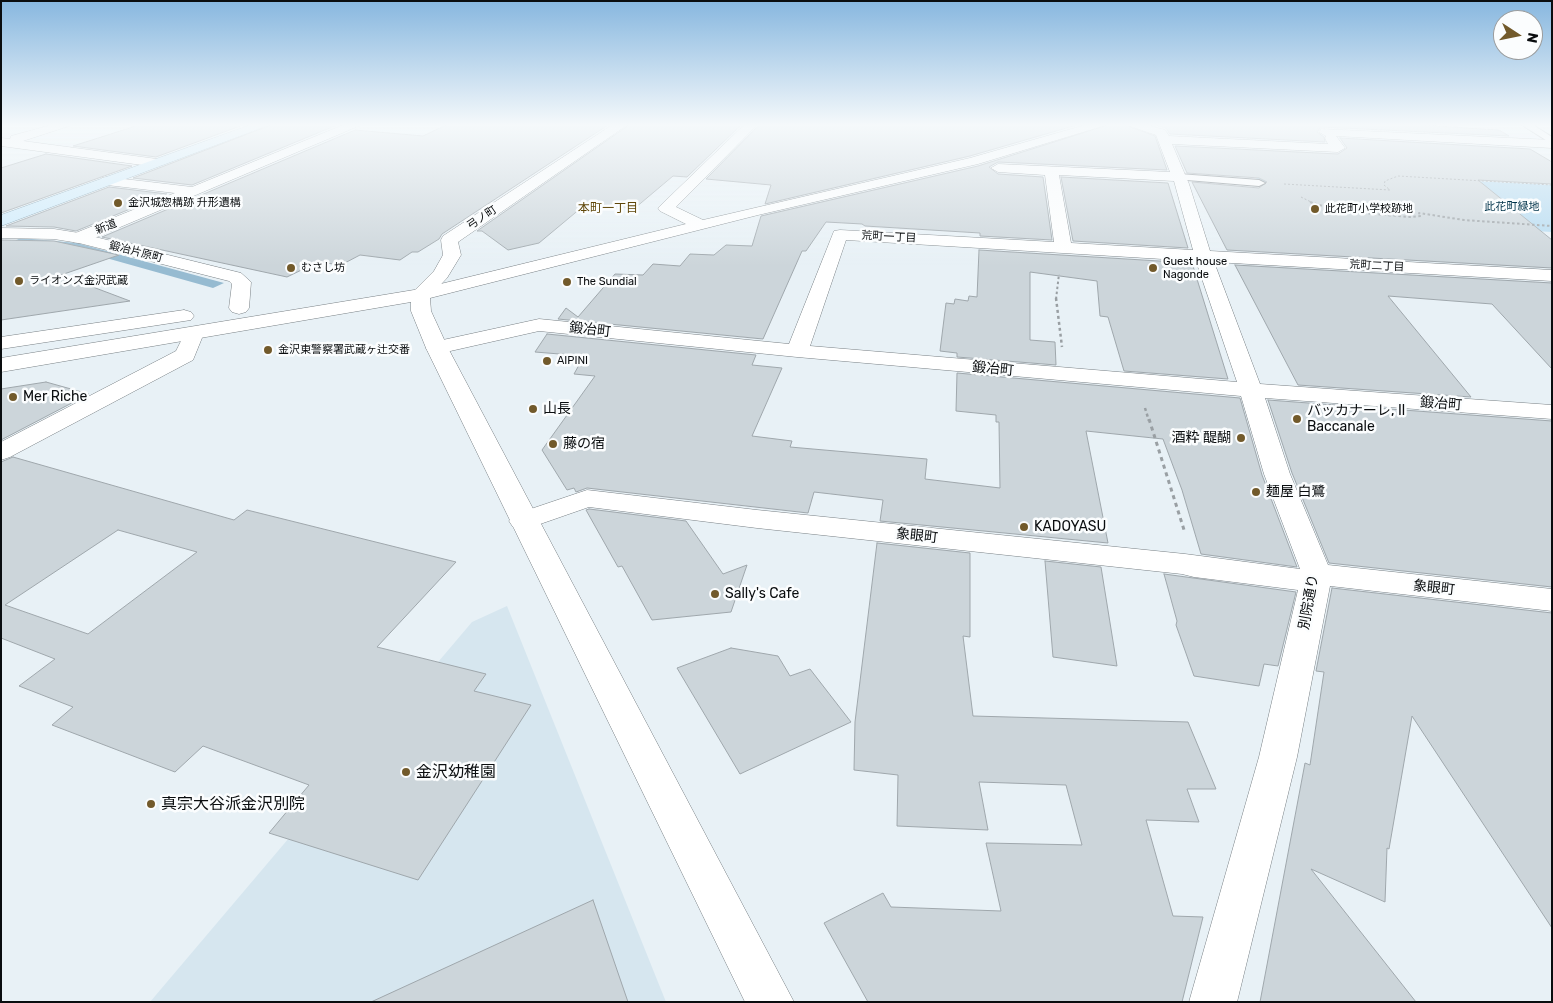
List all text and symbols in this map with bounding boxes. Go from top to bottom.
north arrow [1493,10,1543,60]
text: N [1523,31,1542,44]
place label: 金沢城惣構跡 升形遺構 [128,196,241,210]
marker: 金沢城惣構跡 升形遺構 [112,197,124,209]
park label: 此花町緑地 [1485,200,1539,214]
district label: 本町一丁目 [578,202,638,216]
place label: 此花町小学校跡地 [1325,202,1413,216]
street label: 弓ノ町 [465,203,499,233]
marker: 此花町小学校跡地 [1309,203,1321,215]
street label: 新道 [93,217,119,237]
street label: 荒町一丁目 [861,229,917,245]
street label: 鍛冶片原町 [108,239,164,265]
place label: Guest house Nagonde [1163,255,1227,281]
street label: 荒町二丁目 [1349,258,1405,274]
place label: むさし坊 [301,261,345,275]
marker: むさし坊 [285,262,297,274]
marker: Guest house Nagonde [1147,262,1159,274]
place label: ライオンズ金沢武蔵 [29,274,128,288]
marker: ライオンズ金沢武蔵 [13,275,25,287]
place label: The Sundial [577,275,637,289]
marker: The Sundial [561,276,573,288]
street label: 鍛冶町 [568,319,612,341]
place label: 金沢東警察署武蔵ヶ辻交番 [278,343,410,357]
marker: 金沢東警察署武蔵ヶ辻交番 [262,344,274,356]
place label: AIPINI [557,354,588,368]
marker: AIPINI [541,355,553,367]
street label: 鍛冶町 [971,359,1015,379]
place label: Mer Riche [23,389,87,405]
marker: Mer Riche [7,391,19,403]
street label: 鍛冶町 [1419,394,1463,414]
place label: 山長 [543,401,571,417]
marker: 山長 [527,403,539,415]
place label: バッカナーレ, Il Baccanale [1307,403,1405,436]
marker: バッカナーレ, Il Baccanale [1291,413,1303,425]
place label: 酒粋 醍醐 [1172,430,1231,446]
marker: 酒粋 醍醐 [1235,432,1247,444]
place label: 藤の宿 [563,436,605,452]
marker: 藤の宿 [547,438,559,450]
place label: 麺屋 白鷺 [1266,484,1325,500]
marker: 麺屋 白鷺 [1250,486,1262,498]
place label: KADOYASU [1034,519,1106,535]
marker: KADOYASU [1018,521,1030,533]
street label: 象眼町 [895,525,939,547]
street label: 別院通り [1296,573,1322,631]
street label: 象眼町 [1412,577,1456,599]
place label: Sally's Cafe [725,586,799,602]
marker: Sally's Cafe [709,588,721,600]
place label: 金沢幼稚園 [416,762,496,782]
marker: 金沢幼稚園 [400,766,412,778]
place label: 真宗大谷派金沢別院 [161,794,305,814]
marker: 真宗大谷派金沢別院 [145,798,157,810]

